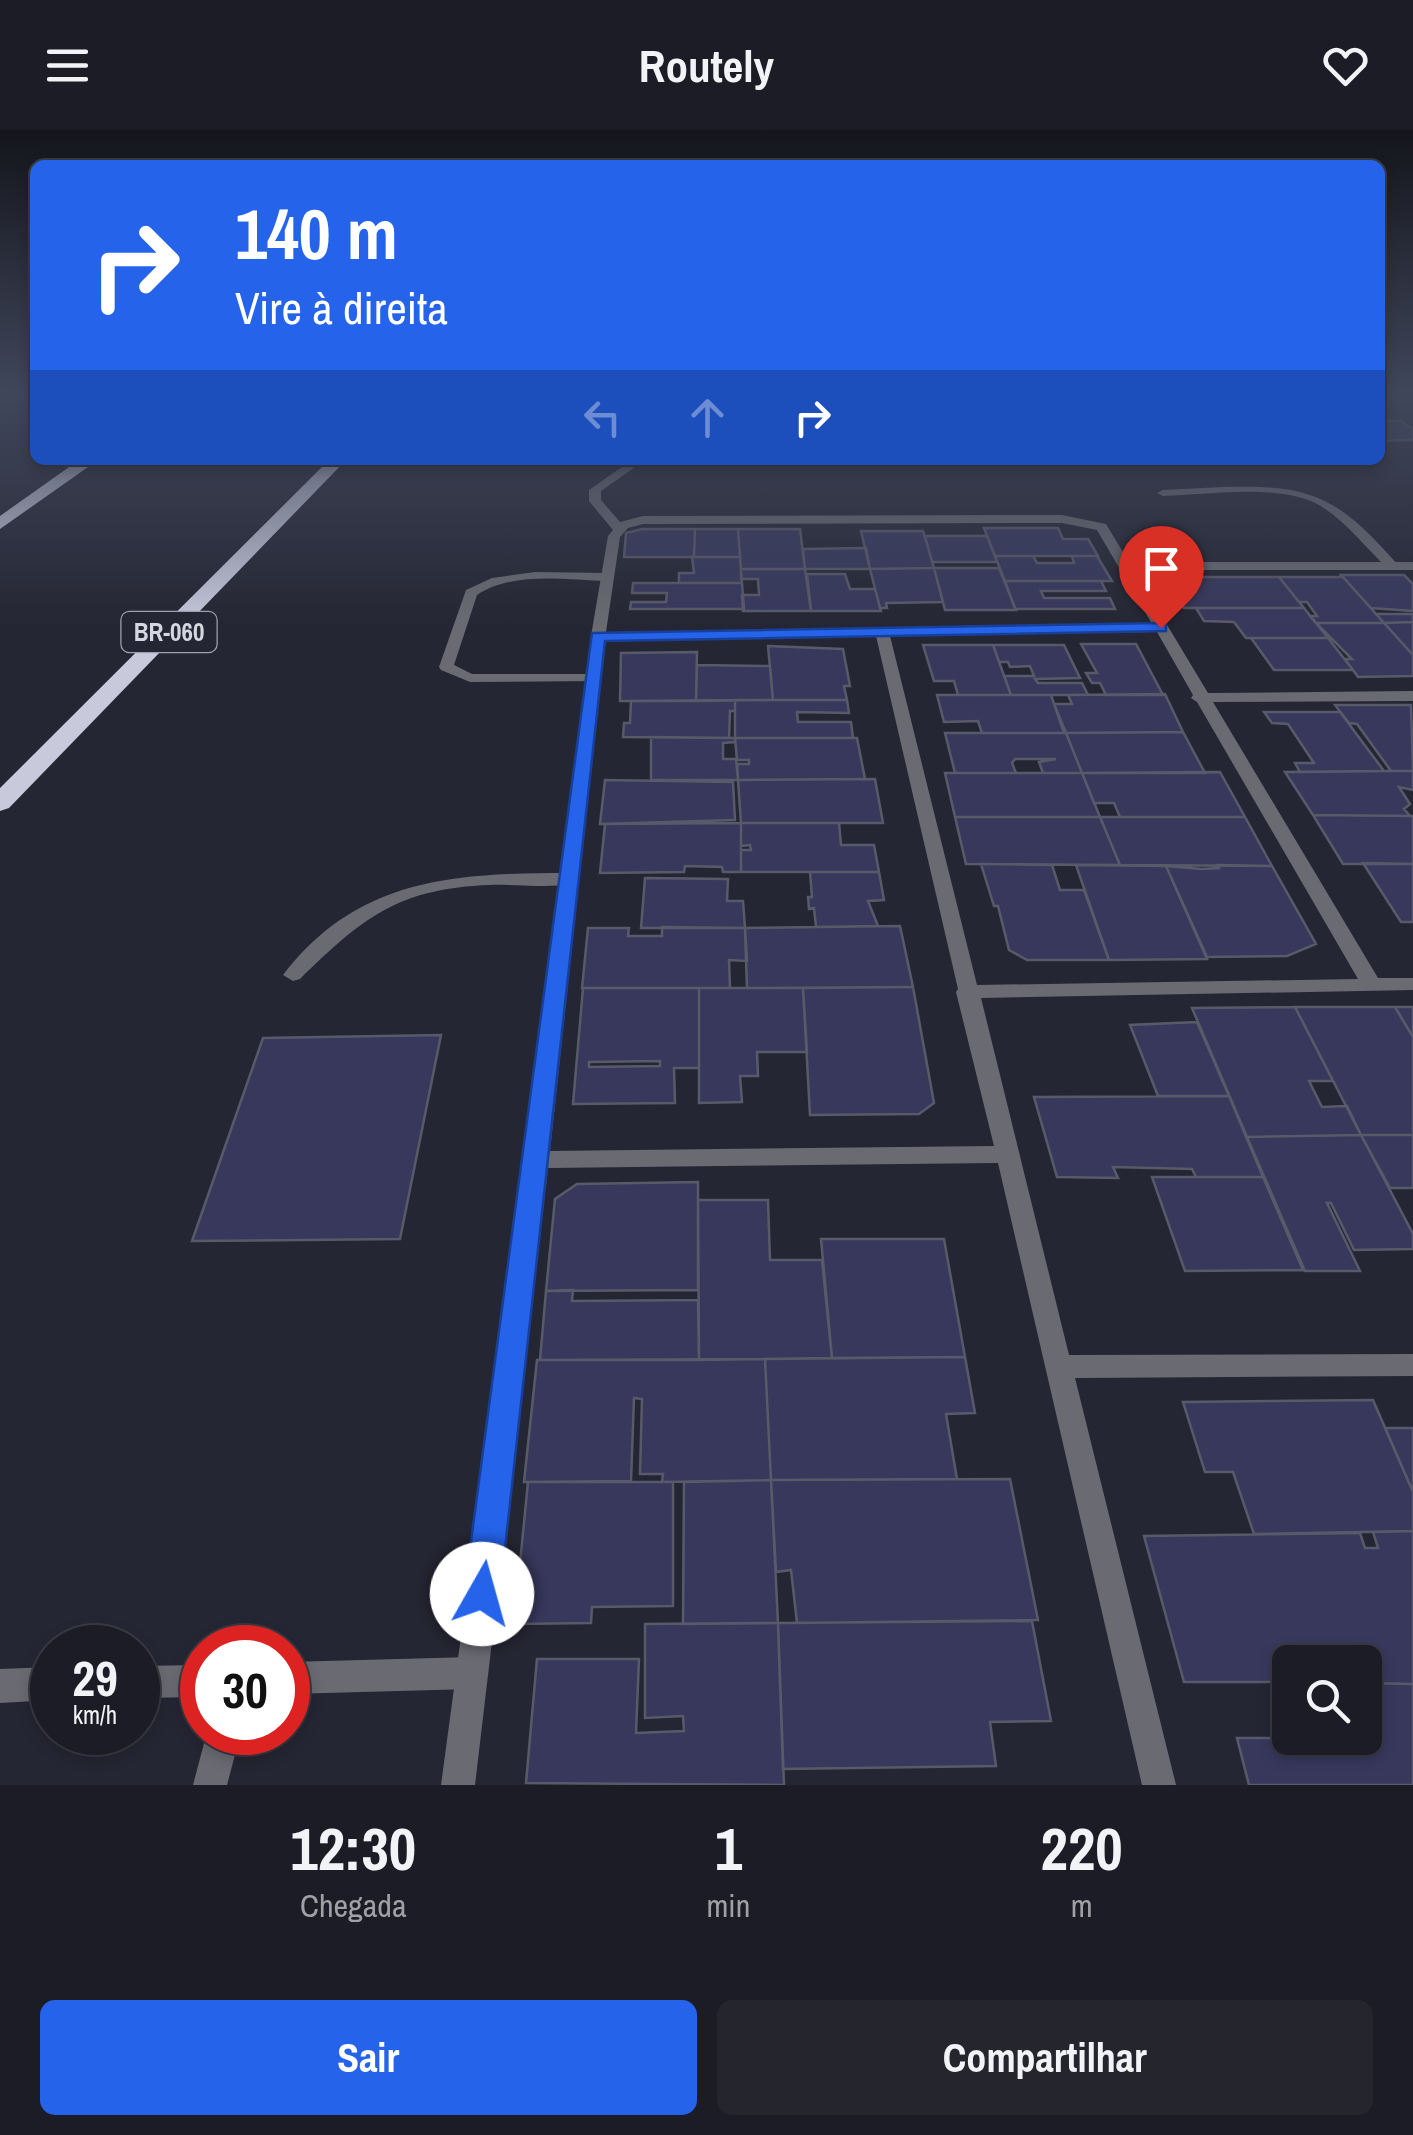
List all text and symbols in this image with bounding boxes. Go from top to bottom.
text: Routely [639,35,774,96]
icon: menu [40,38,95,93]
icon: heart [1318,38,1373,93]
text: 140 m [235,187,398,281]
icon: right [70,200,200,330]
text: Vire à direita [235,277,448,338]
icon: left [575,390,630,445]
icon: ahead [680,390,735,445]
icon: right [785,390,840,445]
pin [1119,526,1204,629]
icon: arrive [1134,541,1189,596]
road number: BR-060 [121,612,216,652]
position arrow [430,1542,534,1646]
speed limit sign: 30 [180,1625,310,1755]
text: 29 [72,1644,118,1712]
map controls [1272,1645,1382,1755]
button: search [1272,1645,1382,1755]
text: km/h [73,1698,117,1732]
text: 12:30 [290,1808,416,1889]
text: 1 [715,1808,742,1889]
text: 220 [1041,1808,1123,1889]
text: Chegada [300,1884,406,1927]
text: min [706,1884,750,1927]
text: m [1071,1884,1093,1927]
button: Sair [40,2000,697,2115]
button: Compartilhar [717,2000,1373,2115]

